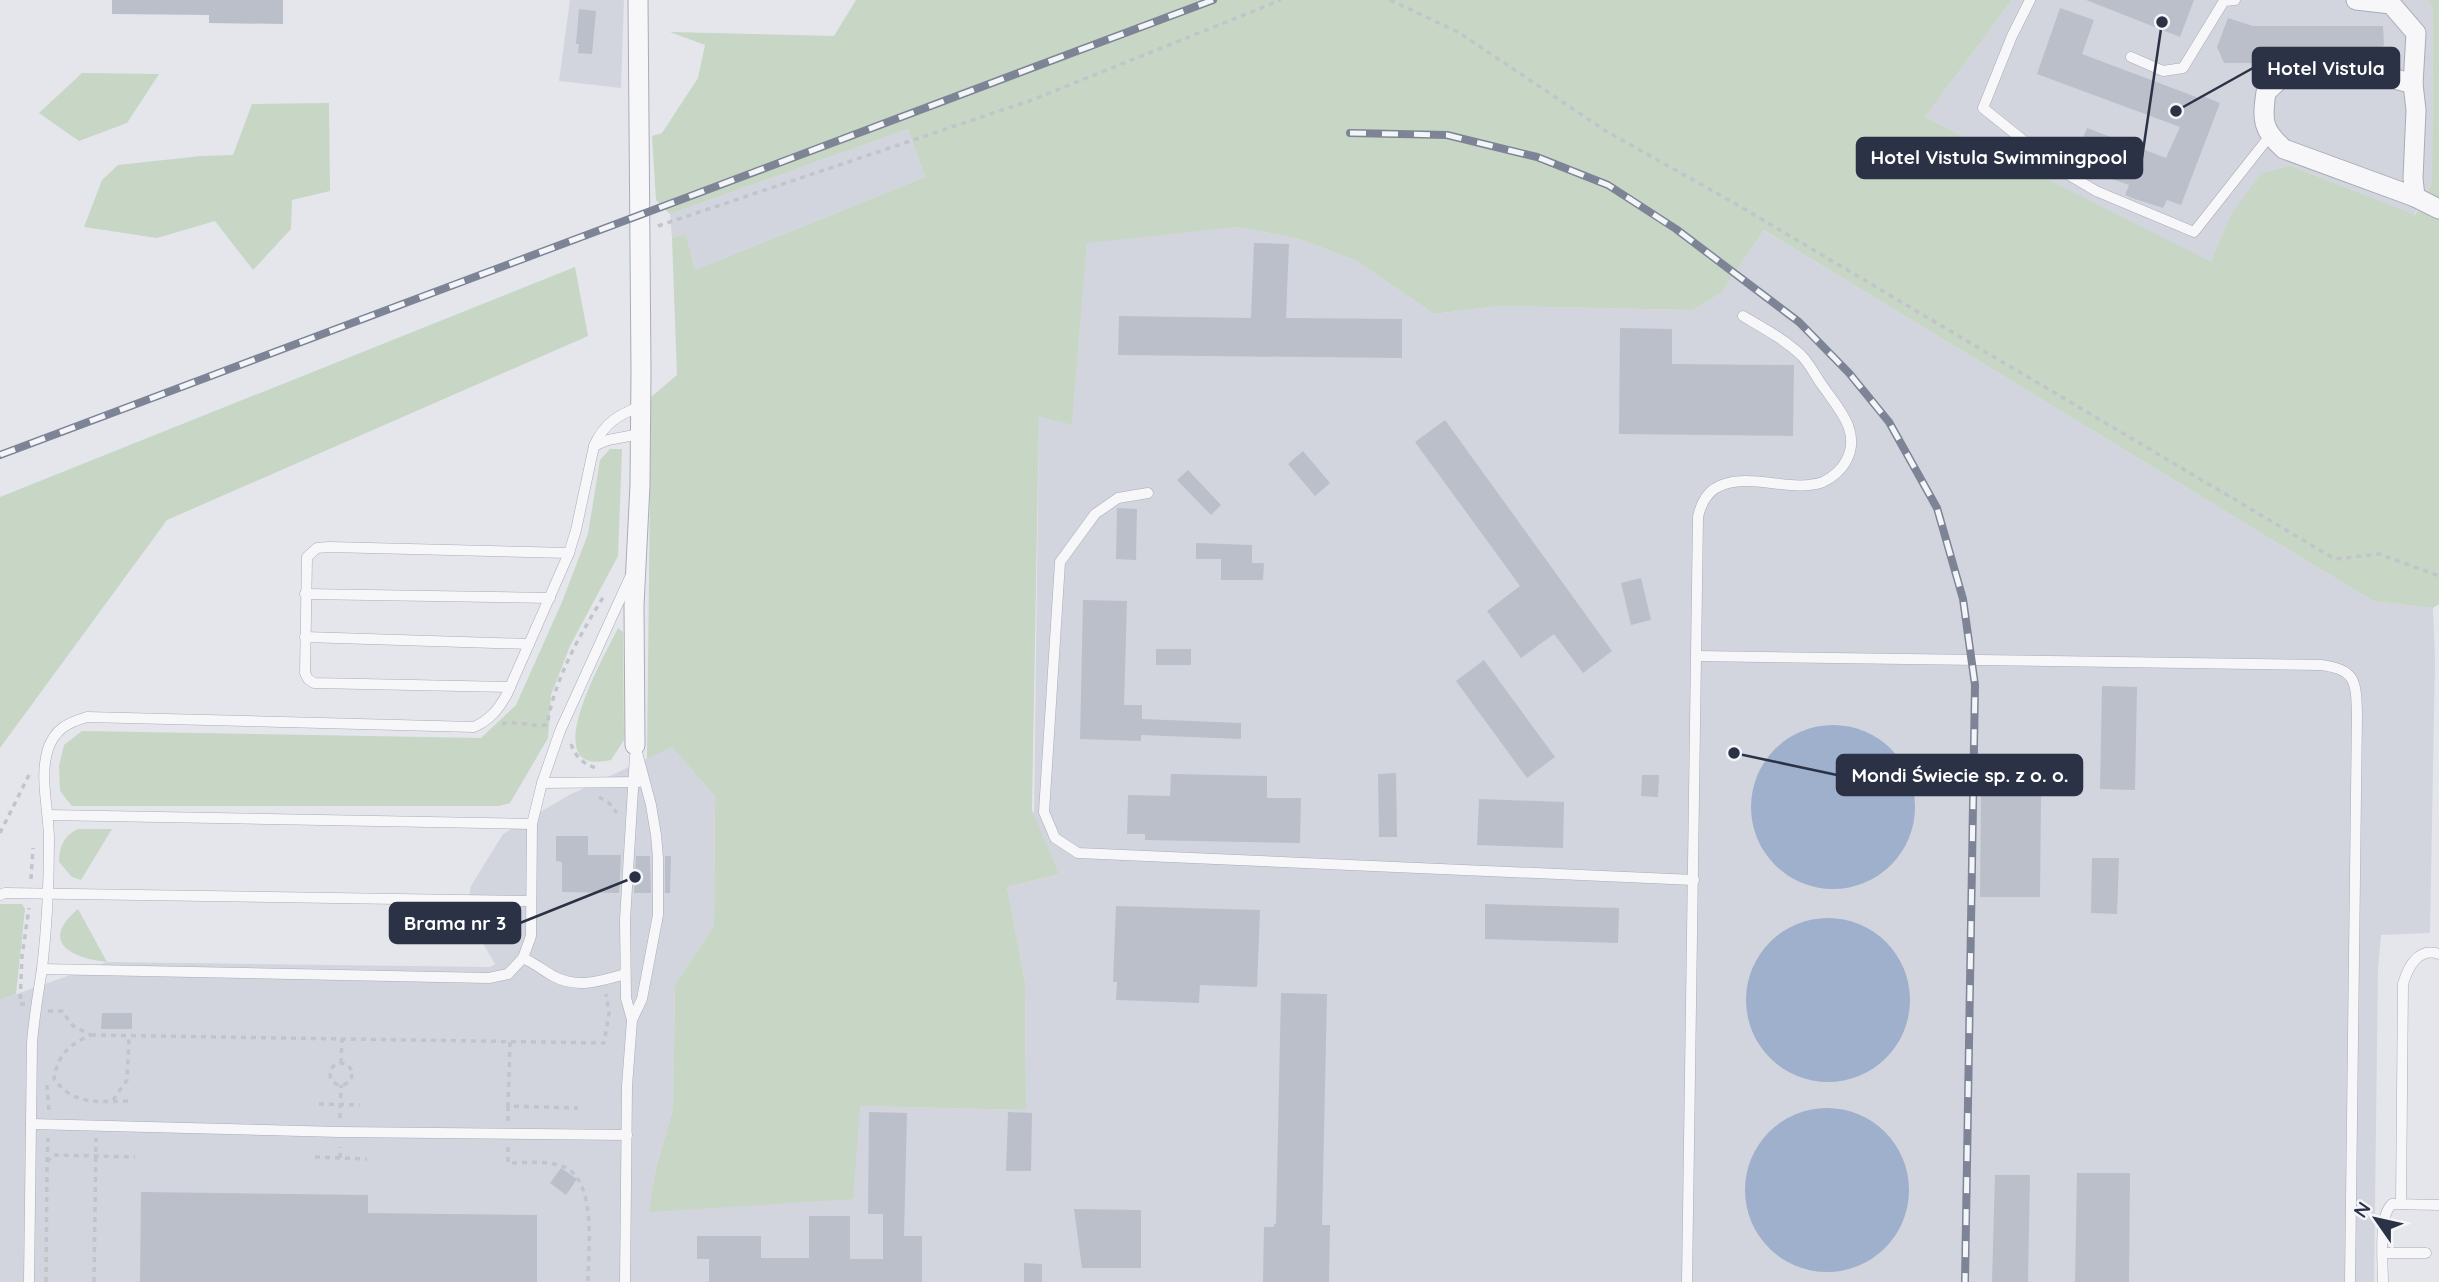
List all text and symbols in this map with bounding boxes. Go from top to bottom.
callout: Hotel Vistula [2253,48,2399,88]
text: Hotel Vistula [2267,56,2385,80]
callout: Hotel Vistula Swimmingpool [1857,138,2142,178]
text: Hotel Vistula Swimmingpool [1871,145,2127,169]
callout: Mondi Świecie sp. z o. o. [1837,755,2082,795]
text: Mondi Świecie sp. z o. o. [1851,763,2069,787]
callout: Brama nr 3 [390,903,520,943]
text: Brama nr 3 [404,911,506,935]
north arrow [2341,1184,2411,1254]
text: N [2348,1197,2376,1222]

